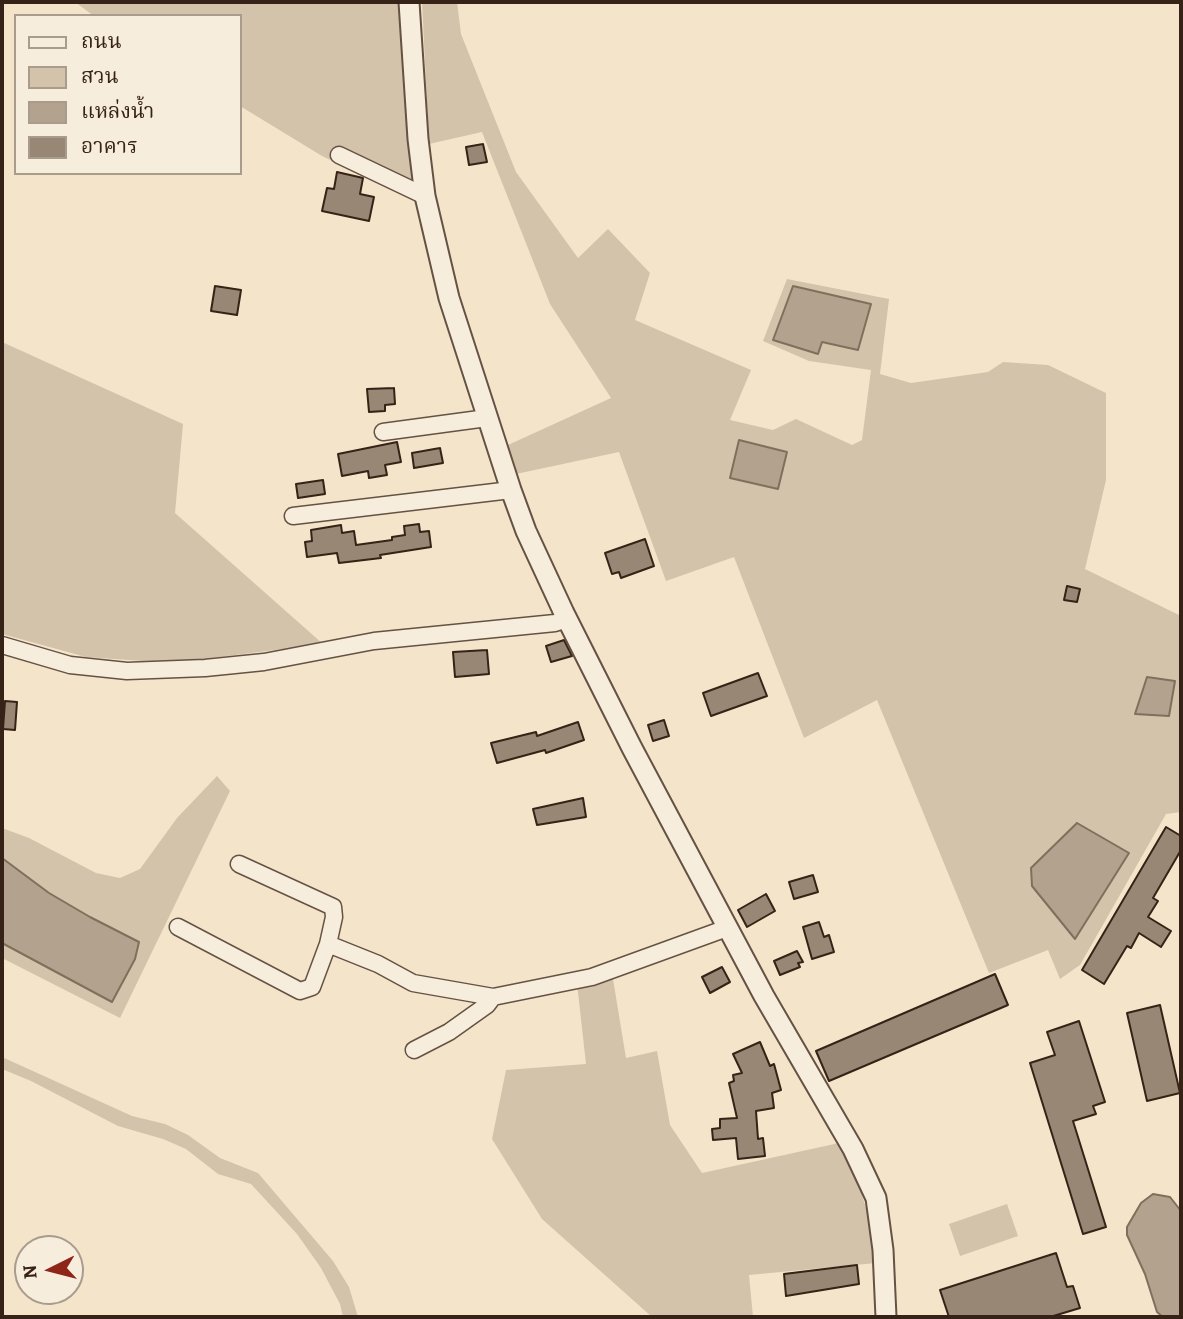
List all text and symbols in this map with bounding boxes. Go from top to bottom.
legend [14,14,242,175]
text: ถนน [81,27,122,55]
text: สวน [81,62,119,90]
text: แหล่งน้ำ [81,97,154,125]
text: อาคาร [81,132,138,160]
north arrow [14,1235,84,1305]
text: N [16,1264,44,1280]

